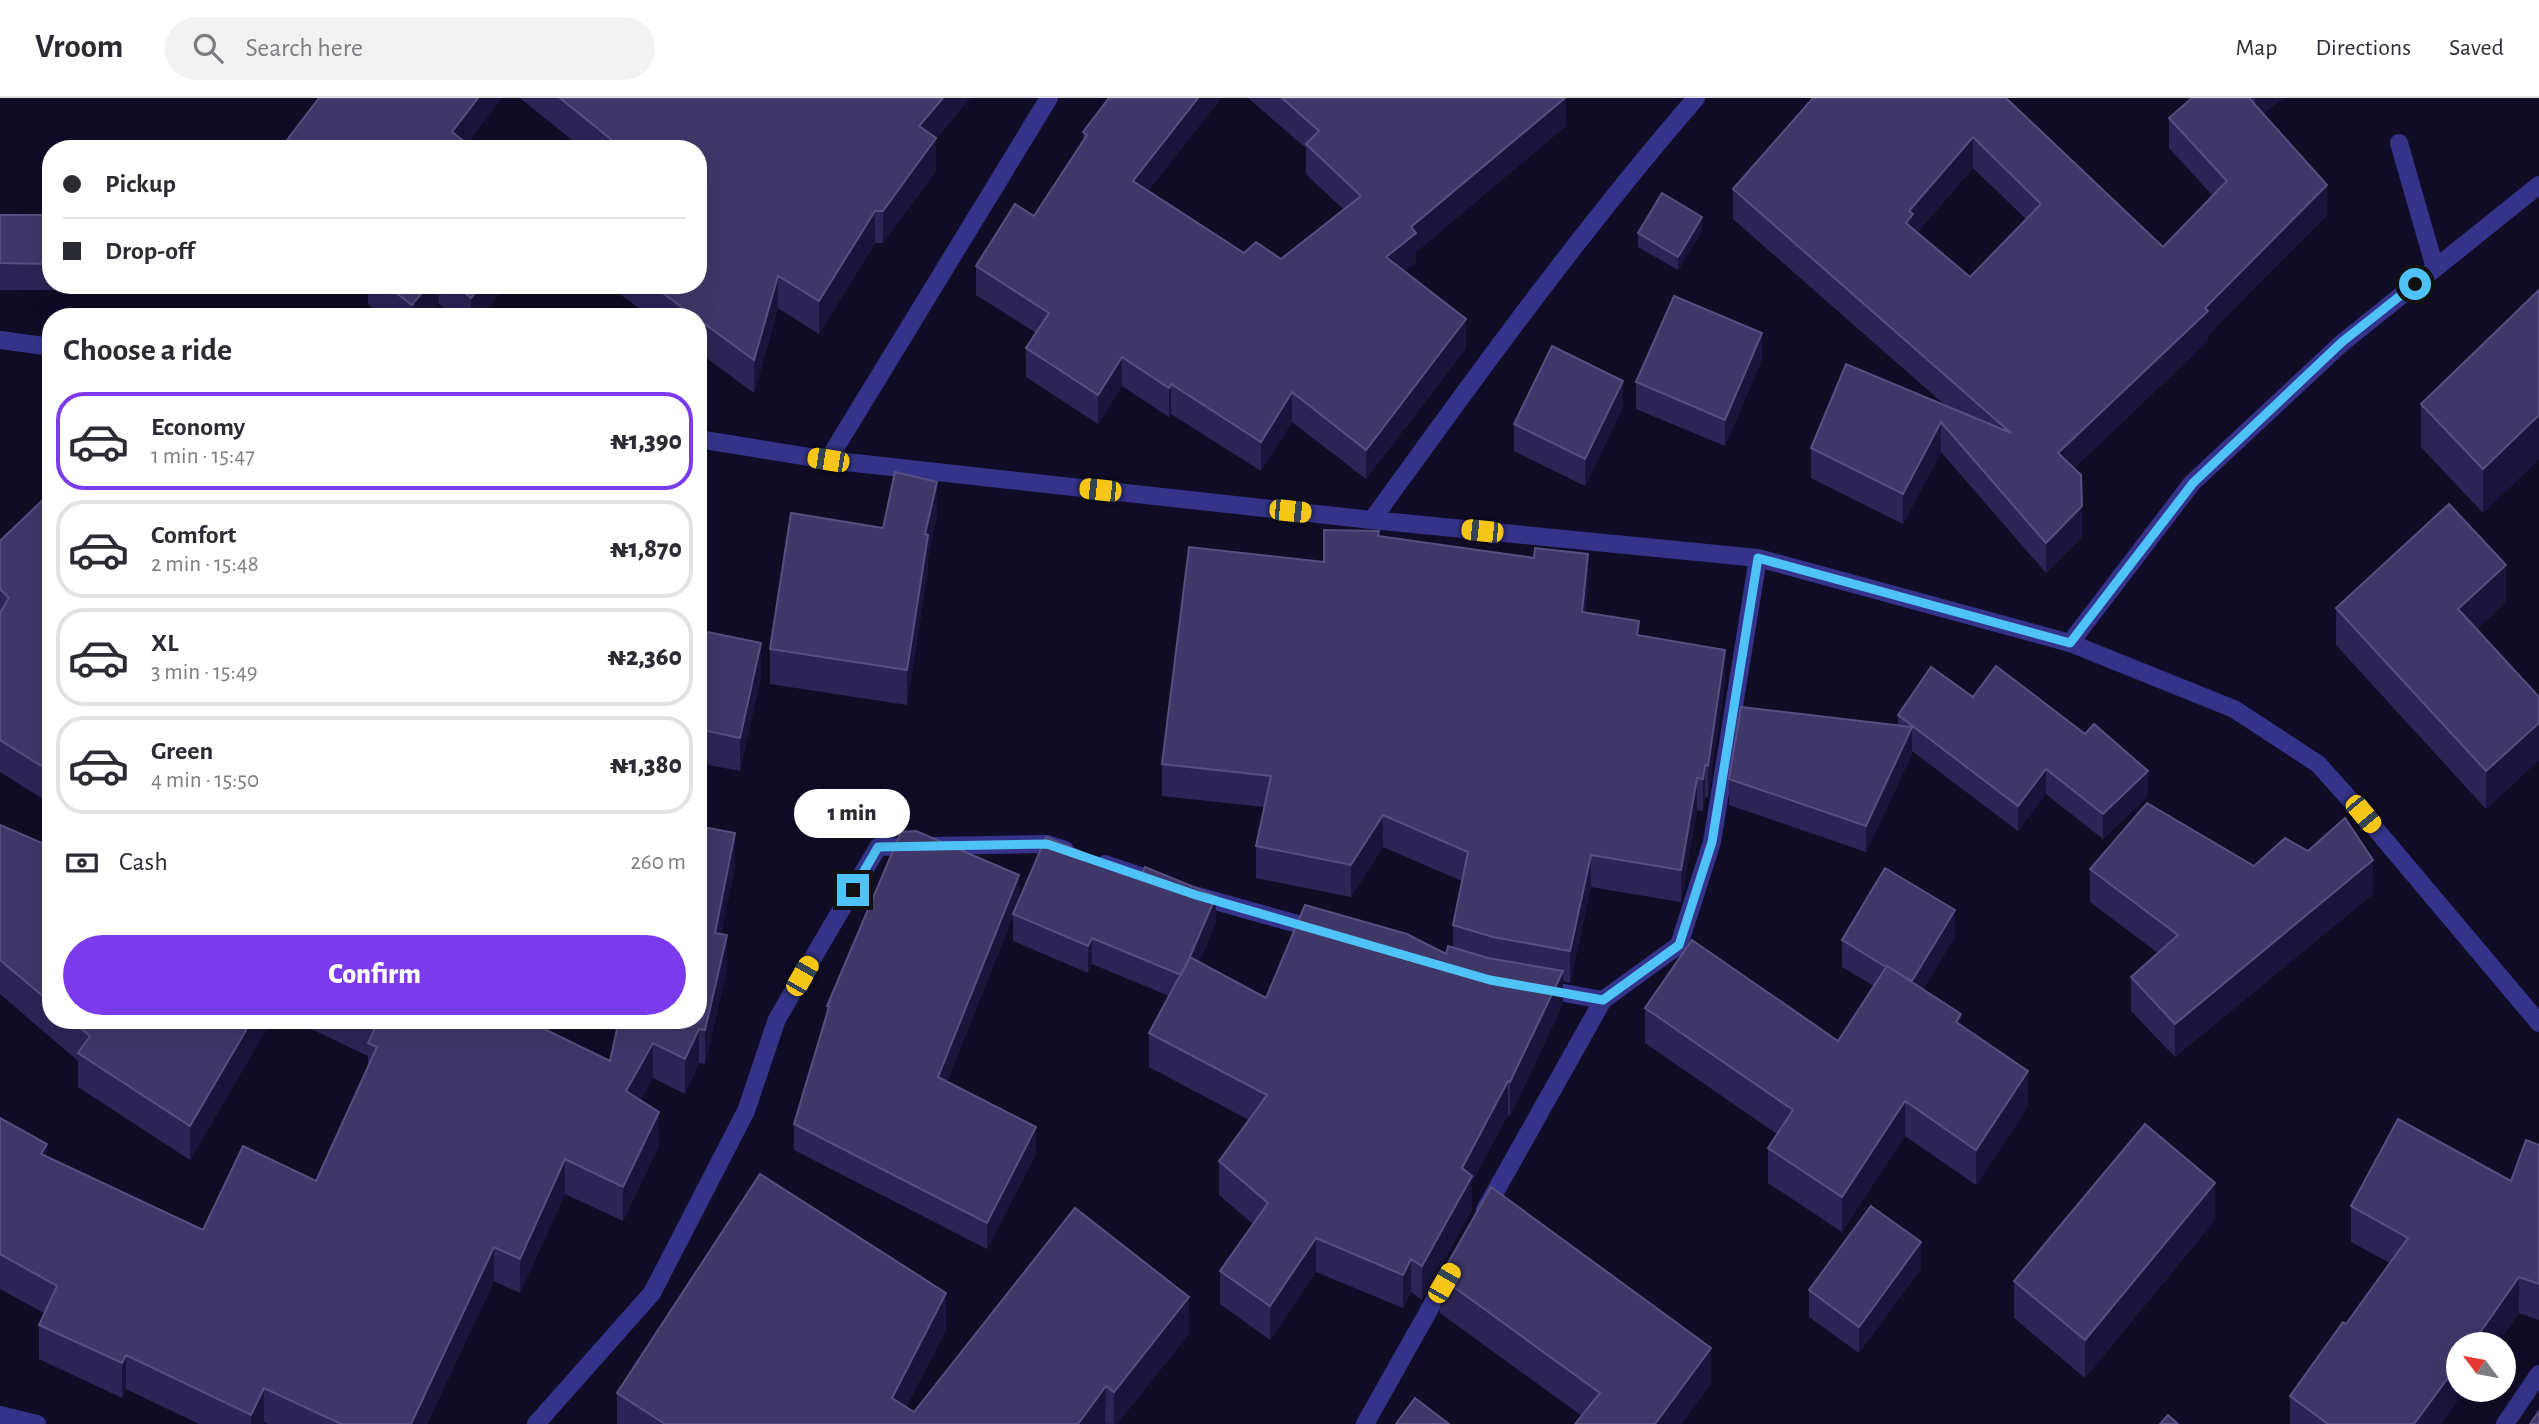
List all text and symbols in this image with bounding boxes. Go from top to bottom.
search box [165,17,655,80]
icon: search [189,29,227,67]
text: Vroom [35,31,123,64]
text: Search here [245,35,363,61]
text: Map [2235,36,2277,60]
text: Directions [2315,36,2411,60]
text: Saved [2449,36,2504,60]
text: Pickup [105,171,176,197]
text: Drop-off [105,238,194,264]
route start [2399,268,2431,300]
text: Choose a ride [63,334,232,366]
icon: car [67,410,130,473]
text: Economy [151,414,245,440]
text: ₦1,390 [610,428,682,454]
text: 1 min · 15:47 [151,445,255,468]
car [806,446,851,474]
car [1079,477,1122,503]
car [1269,498,1312,524]
icon: car [67,518,130,581]
car [1461,518,1504,544]
text: Comfort [151,522,236,548]
text: ₦1,870 [610,536,682,562]
text: 2 min · 15:48 [151,553,259,576]
icon: car [67,626,130,689]
text: XL [151,630,178,656]
text: ₦2,360 [607,644,682,670]
text: 3 min · 15:49 [151,661,258,684]
icon: car [67,734,130,797]
text: Green [151,738,213,764]
text: ₦1,380 [610,752,682,778]
text: 4 min · 15:50 [151,769,259,792]
callout: 1 min [795,788,911,838]
car [2342,791,2385,837]
text: 1 min [828,802,876,825]
icon: cash [63,844,101,882]
text: Cash [119,849,168,875]
text: 260 m [630,851,686,874]
route end [837,874,869,906]
button: Confirm [63,935,686,1015]
car [783,953,822,999]
car [1425,1260,1464,1306]
north arrow [2446,1332,2516,1402]
map controls [2446,1332,2516,1402]

